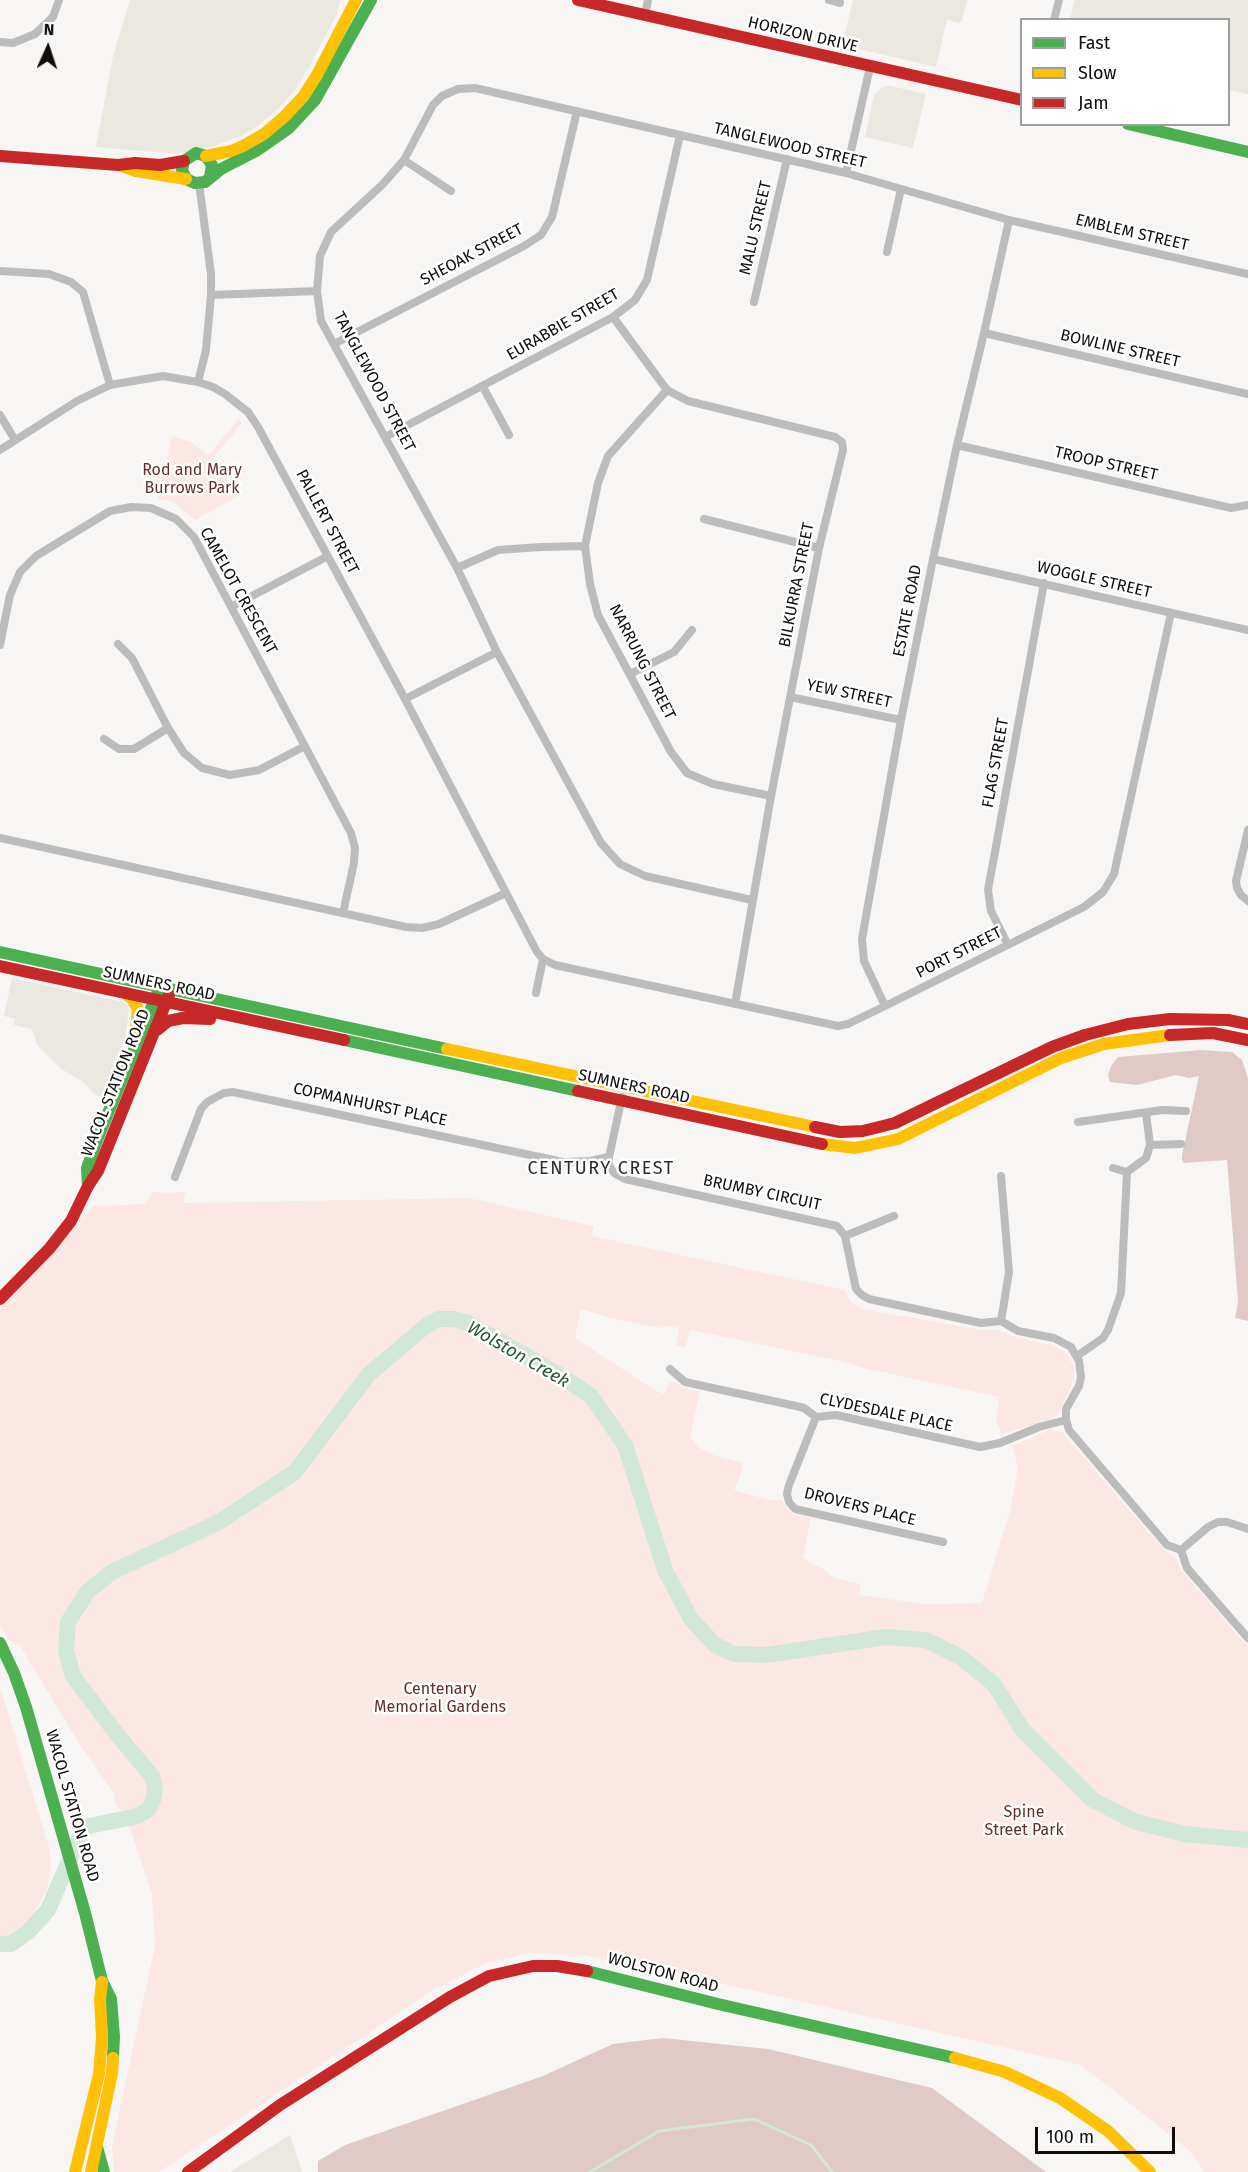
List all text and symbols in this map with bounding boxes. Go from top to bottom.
street label: HORIZON DRIVE [746,13,860,57]
north arrow [18,18,78,78]
legend [1020,18,1230,126]
text: N [43,20,55,39]
text: Fast [1078,32,1110,54]
text: Slow [1078,62,1116,84]
text: Jam [1078,92,1109,114]
street label: TANGLEWOOD STREET [712,119,868,173]
street label: MALU STREET [736,179,776,277]
street label: EMBLEM STREET [1073,211,1191,255]
street label: SHEOAK STREET [417,220,527,290]
street label: EURABBIE STREET [503,285,623,365]
street label: TANGLEWOOD STREET [329,309,419,455]
street label: BOWLINE STREET [1058,326,1182,372]
street label: TROOP STREET [1053,443,1159,485]
park label: Rod and Mary Burrows Park [142,461,242,499]
street label: PALLERT STREET [291,466,363,578]
street label: BILKURRA STREET [775,521,819,649]
street label: CAMELOT CRESCENT [195,524,281,658]
street label: WOGGLE STREET [1035,557,1153,603]
street label: ESTATE ROAD [890,563,926,659]
street label: NARRUNG STREET [605,601,679,723]
street label: YEW STREET [805,676,893,712]
street label: FLAG STREET [979,717,1013,809]
street label: PORT STREET [913,923,1005,983]
street label: SUMNERS ROAD [101,963,217,1005]
street label: WACOL STATION ROAD [78,1006,154,1160]
street label: SUMNERS ROAD [576,1066,692,1108]
street label: COPMANHURST PLACE [291,1079,449,1131]
district label: CENTURY CREST [528,1158,674,1180]
street label: BRUMBY CIRCUIT [701,1171,823,1215]
water label: Wolston Creek [463,1317,573,1393]
street label: CLYDESDALE PLACE [818,1390,954,1436]
street label: DROVERS PLACE [802,1484,918,1530]
park label: Centenary Memorial Gardens [374,1680,506,1718]
street label: WACOL STATION ROAD [41,1728,103,1884]
park label: Spine Street Park [984,1803,1064,1841]
street label: WOLSTON ROAD [605,1949,721,1997]
scale bar [1038,2115,1178,2153]
text: 100 m [1046,2126,1094,2148]

